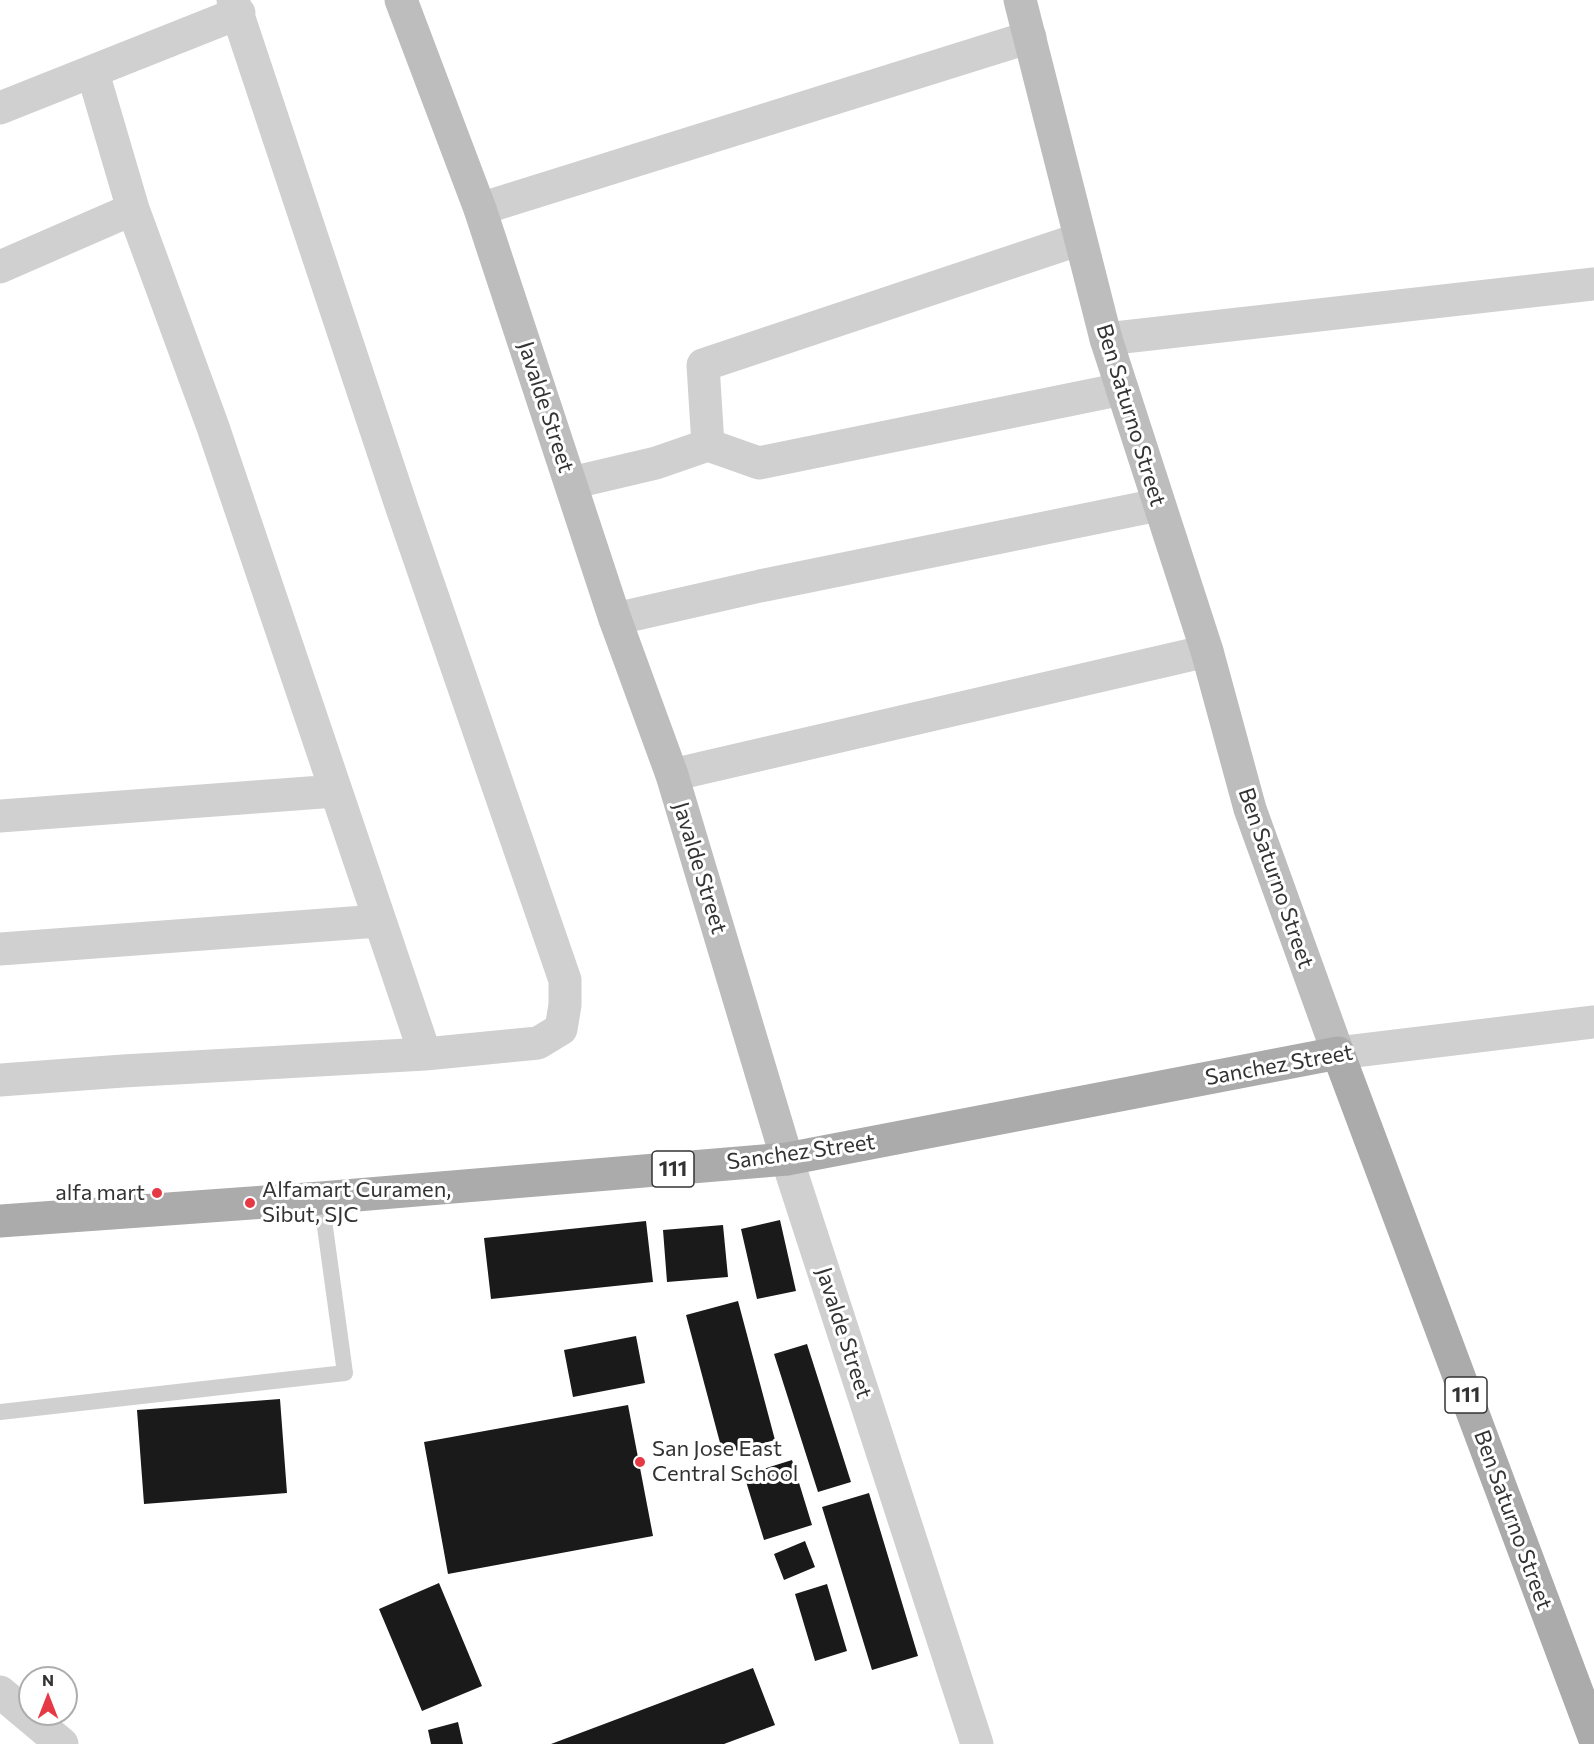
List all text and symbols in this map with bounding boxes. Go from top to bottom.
street label: Ben Saturno Street [1091,321,1171,509]
street label: Javalde Street [512,338,580,476]
street label: Ben Saturno Street [1233,784,1319,972]
street label: Javalde Street [667,799,733,937]
street label: Sanchez Street [1203,1039,1355,1091]
street label: Sanchez Street [725,1129,877,1175]
road number: 111 [652,1151,694,1187]
place label: Alfamart Curamen, Sibut, SJC [262,1177,451,1228]
place label: alfa mart [55,1180,145,1206]
marker: alfa mart [150,1186,164,1200]
marker: Alfamart Curamen, Sibut, SJC [243,1196,257,1210]
street label: Javalde Street [810,1264,878,1402]
road number: 111 [1445,1377,1487,1413]
street label: Ben Saturno Street [1468,1427,1558,1613]
place label: San Jose East Central School [652,1436,798,1488]
marker: San Jose East Central School [633,1455,647,1469]
north arrow [18,1666,78,1726]
text: N [42,1670,54,1689]

